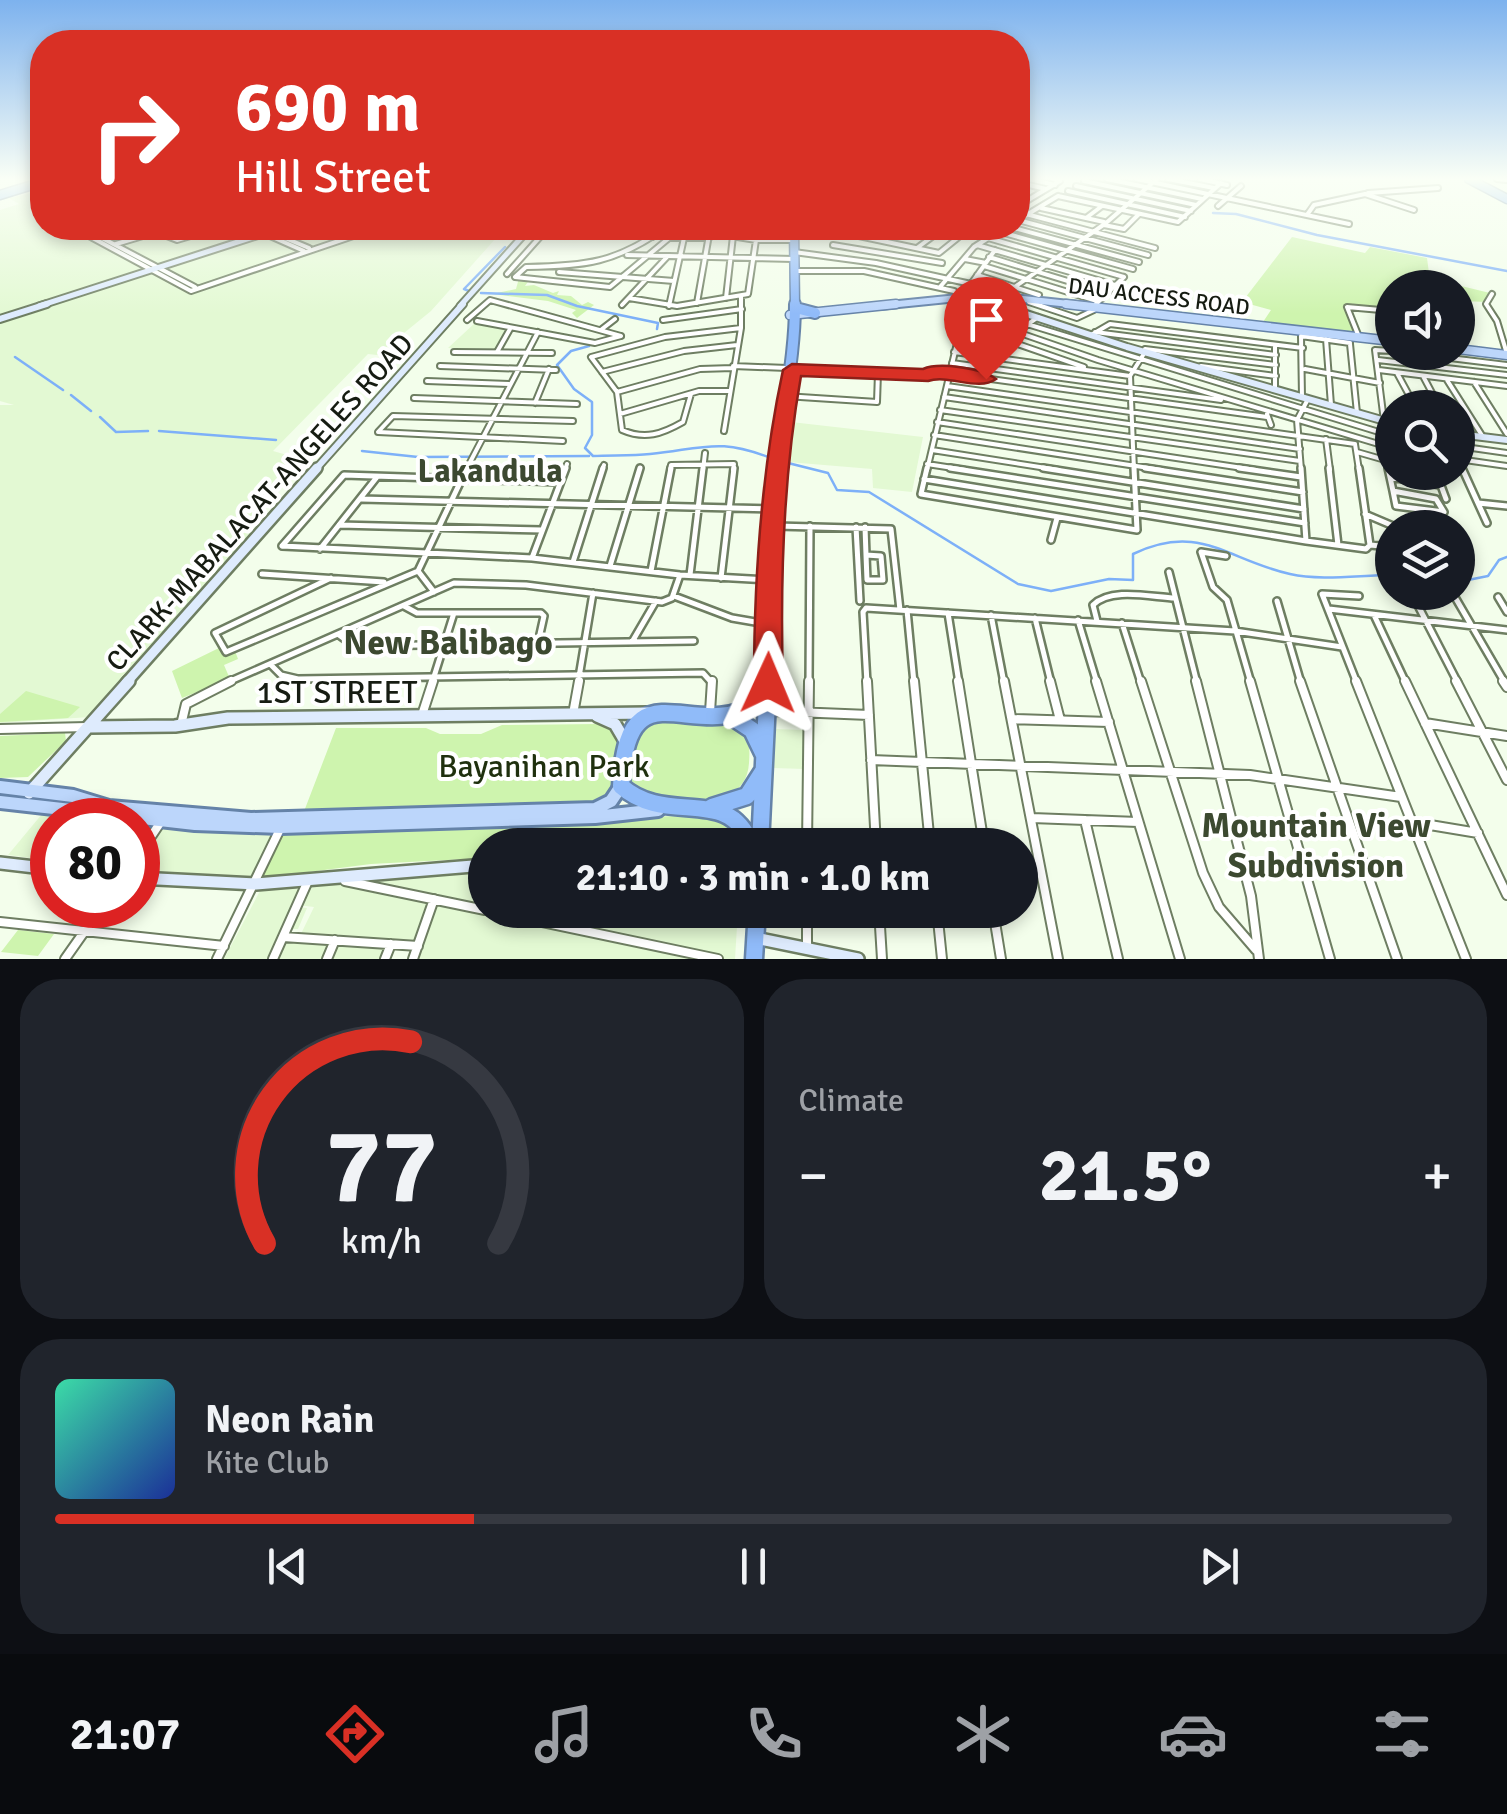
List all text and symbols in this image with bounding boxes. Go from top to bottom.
text: 690 m [235,64,420,150]
icon: right [70,70,200,200]
text: Hill Street [235,150,431,205]
map controls [1375,270,1475,610]
button: sound [1375,270,1475,370]
street label: DAU ACCESS ROAD [1067,272,1251,321]
pin [944,277,1029,380]
icon: arrive [959,292,1014,347]
street label: CLARK-MABALACAT-ANGELES ROAD [99,327,420,678]
button: search [1375,390,1475,490]
district label: Lakandula [417,452,563,491]
button: layers [1375,510,1475,610]
district label: New Balibago [343,621,553,664]
position arrow [716,631,820,735]
street label: 1ST STREET [257,673,418,712]
park label: Bayanihan Park [438,747,650,786]
speed limit sign: 80 [30,798,160,928]
district label: Mountain View Subdivision [1201,804,1431,887]
text: 21:10 · 3 min · 1.0 km [576,854,930,901]
text: Climate [799,1081,904,1120]
text: 77 [326,1103,438,1231]
text: 21.5° [1039,1129,1212,1222]
text: − [799,1142,828,1210]
text: + [1422,1142,1452,1210]
text: km/h [341,1219,422,1263]
text: Neon Rain [205,1396,374,1443]
text: Kite Club [205,1443,329,1482]
icon: previous [260,1539,315,1594]
icon: pause [726,1539,781,1594]
icon: next [1192,1539,1247,1594]
icon: directions [320,1699,390,1769]
icon: music [529,1699,599,1769]
icon: phone [739,1699,809,1769]
icon: climate [948,1699,1018,1769]
icon: car [1158,1699,1228,1769]
icon: filters [1367,1699,1437,1769]
text: 21:07 [70,1707,180,1762]

